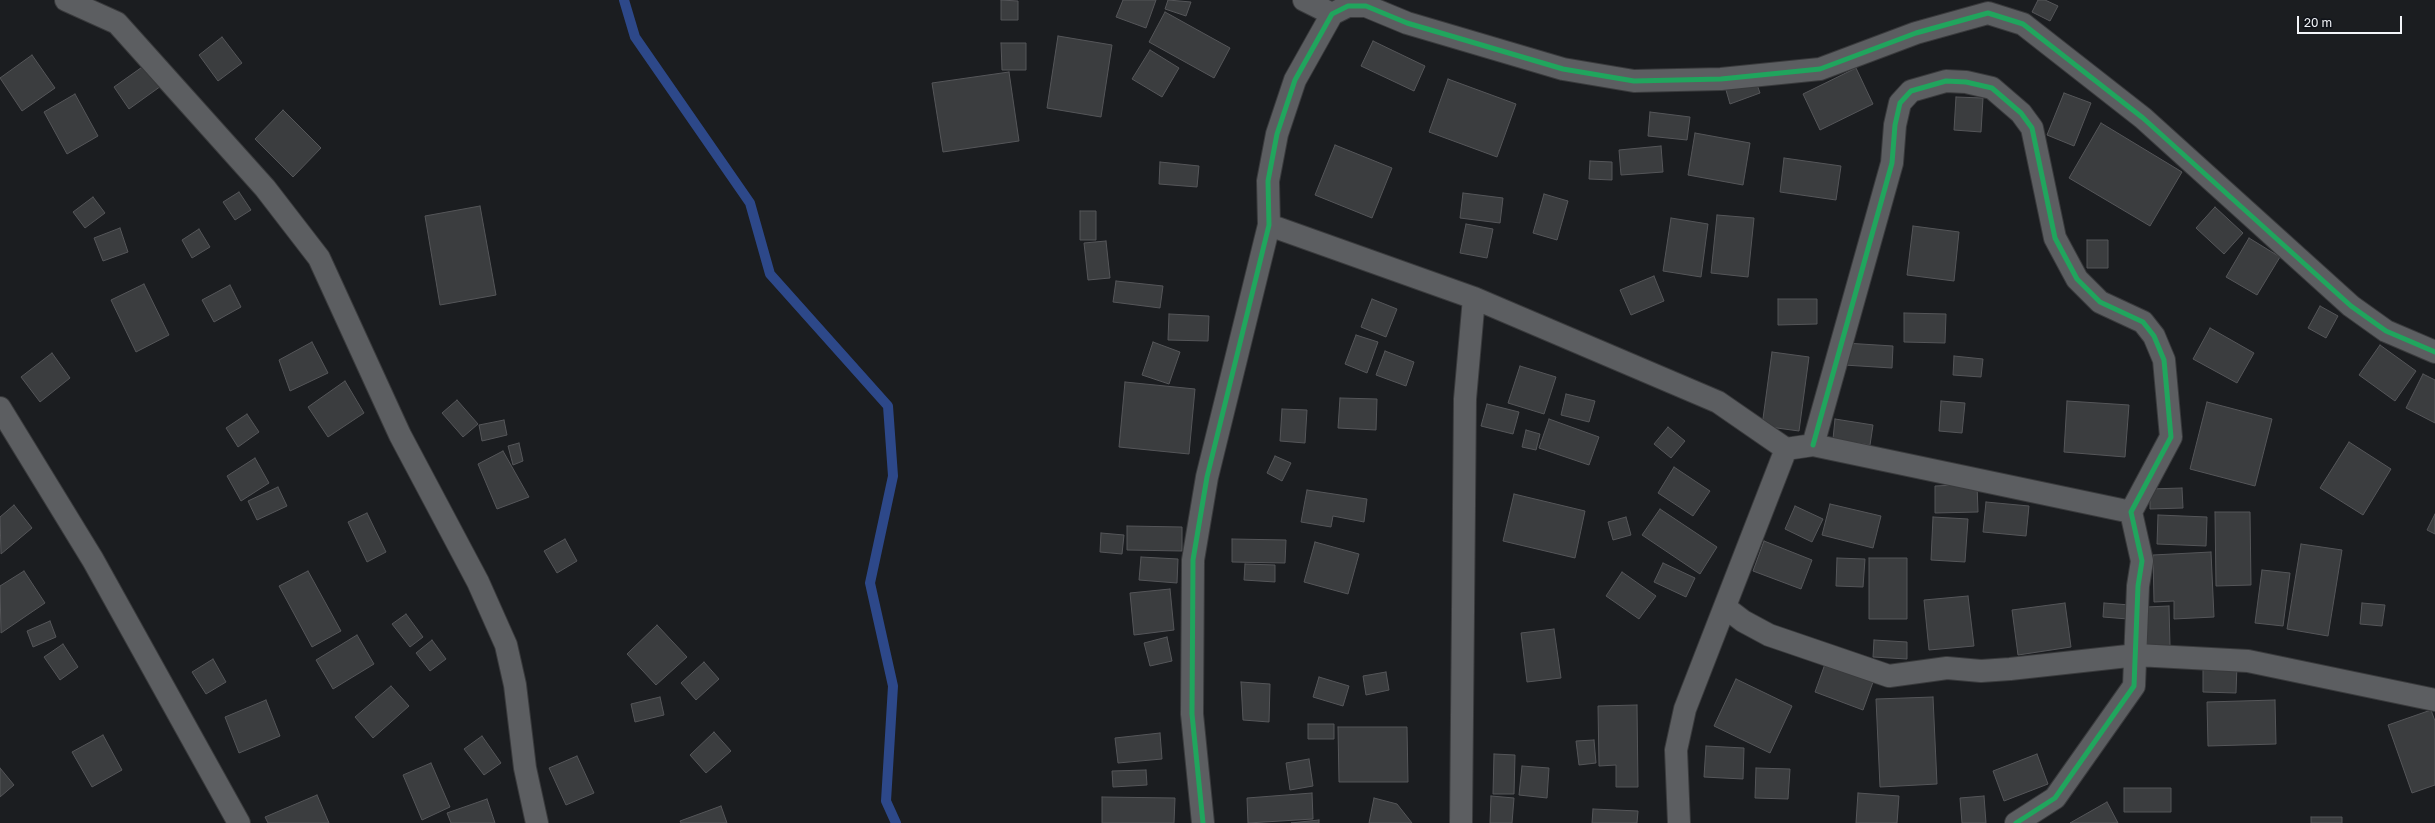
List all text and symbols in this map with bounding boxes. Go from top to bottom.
scale bar [2299,8,2404,34]
text: 20 m [2304,15,2332,30]

